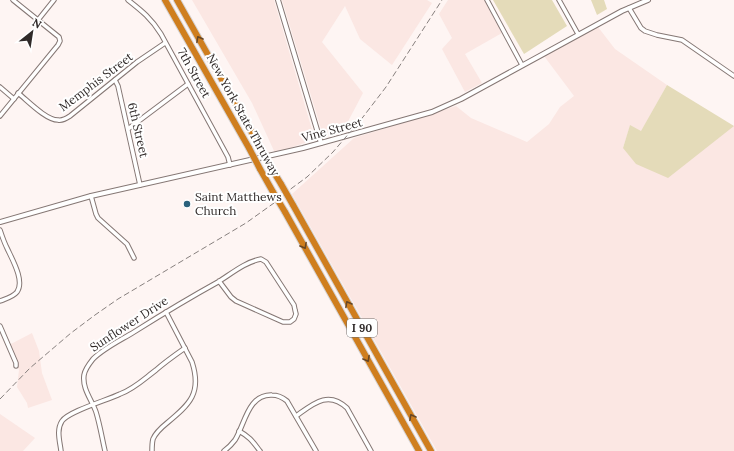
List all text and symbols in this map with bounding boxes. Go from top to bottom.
north arrow [12,12,52,52]
text: N [30,15,45,32]
one-way arrow [197,36,204,44]
street label: 7th Street [175,45,214,101]
street label: Memphis Street [56,49,136,114]
street label: New York State Thruway [204,51,284,179]
street label: 6th Street [125,101,152,159]
street label: Vine Street [299,114,364,145]
place label: Saint Matthews Church [195,189,282,218]
marker: Saint Matthews Church [182,199,192,209]
one-way arrow [299,242,307,249]
street label: Sunflower Drive [87,292,171,354]
one-way arrow [346,300,353,308]
road number: I 90 [347,319,377,337]
one-way arrow [363,355,370,362]
one-way arrow [409,414,416,421]

